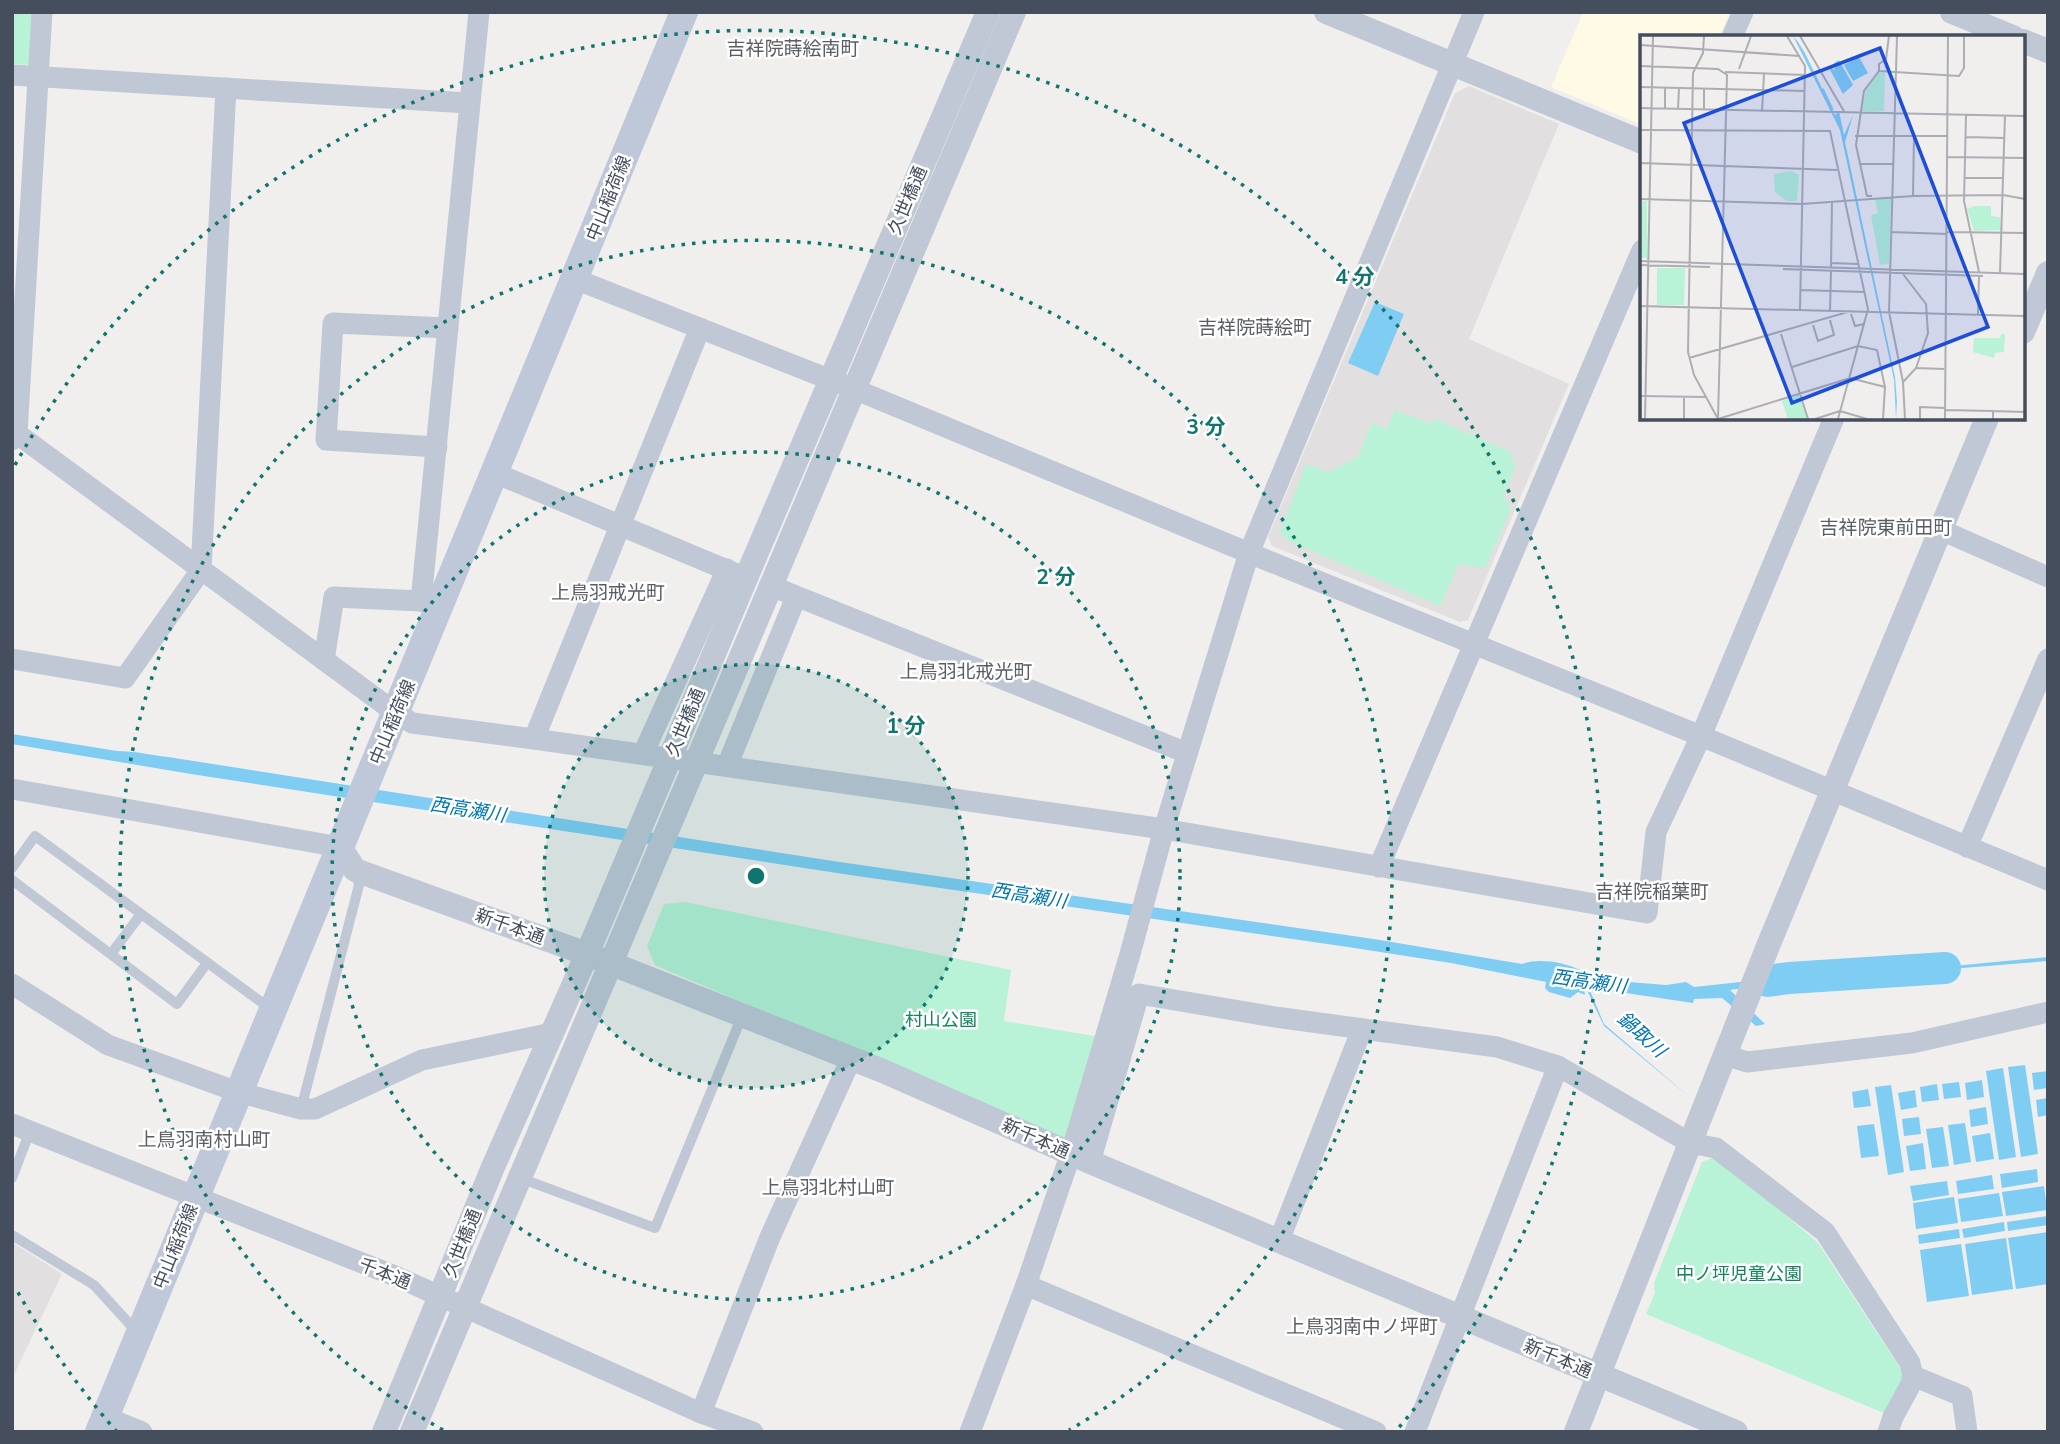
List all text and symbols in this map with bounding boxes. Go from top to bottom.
inset map [1640,35,2025,420]
district label: 吉祥院蒔絵南町 [726,36,860,60]
street label: 中山稲荷線 [580,152,636,244]
street label: 久世橋通 [882,162,932,238]
text: 4 分 [1335,263,1375,289]
district label: 吉祥院蒔絵町 [1198,315,1312,339]
text: 3 分 [1186,413,1226,439]
district label: 吉祥院東前田町 [1819,515,1953,539]
text: 2 分 [1036,563,1076,589]
district label: 上鳥羽戒光町 [551,580,665,604]
district label: 上鳥羽北戒光町 [899,659,1033,683]
street label: 中山稲荷線 [364,676,420,768]
street label: 久世橋通 [660,684,710,760]
text: 1 分 [886,712,926,738]
water label: 西高瀬川 [429,791,509,827]
centre of rings [744,864,768,888]
water label: 西高瀬川 [990,877,1070,913]
district label: 吉祥院稲葉町 [1595,879,1709,903]
street label: 新千本通 [472,903,548,949]
water label: 西高瀬川 [1550,964,1630,998]
water label: 鍋取川 [1613,1006,1673,1063]
park label: 村山公園 [905,1008,977,1031]
street label: 新千本通 [998,1113,1074,1163]
district label: 上鳥羽南村山町 [137,1127,271,1151]
district label: 上鳥羽北村山町 [761,1175,895,1199]
street label: 中山稲荷線 [147,1200,203,1292]
street label: 久世橋通 [438,1205,486,1281]
street label: 千本通 [356,1252,414,1294]
park label: 中ノ坪児童公園 [1676,1262,1802,1285]
district label: 上鳥羽南中ノ坪町 [1286,1314,1438,1338]
street label: 新千本通 [1520,1333,1596,1383]

